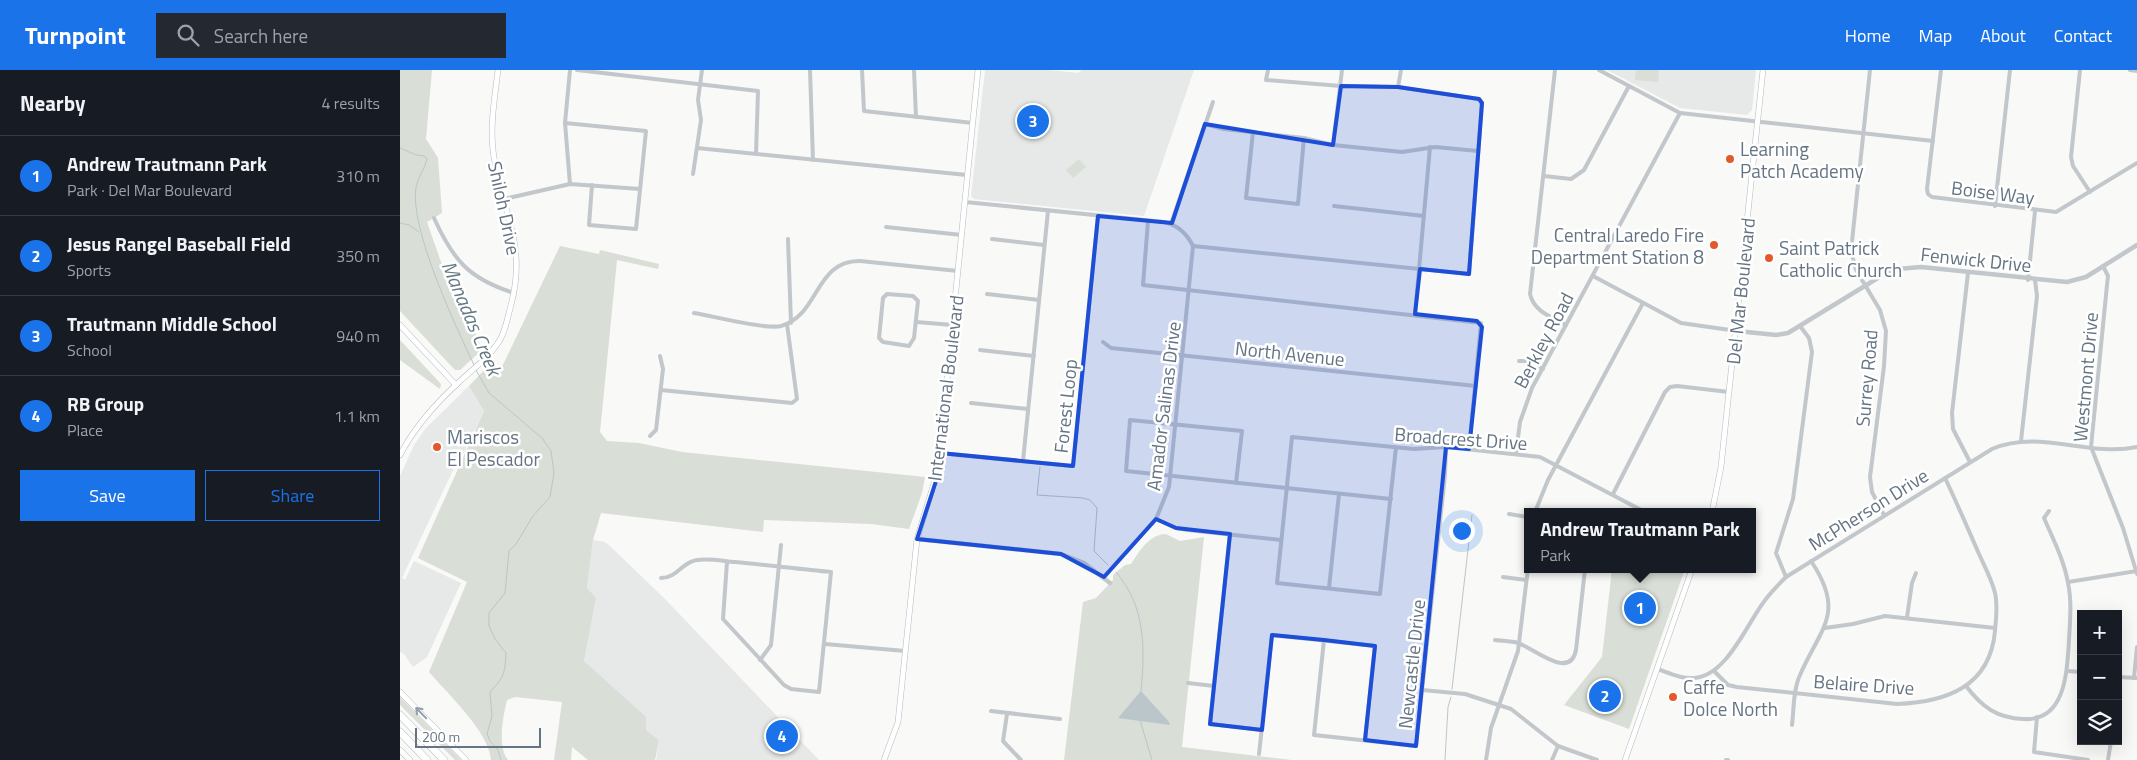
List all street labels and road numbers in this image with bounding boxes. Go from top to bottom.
street label: Shiloh Drive [481,159,529,257]
street label: Boise Way [1950,173,2036,211]
street label: Del Mar Boulevard [1718,216,1762,366]
street label: Fenwick Drive [1919,239,2033,279]
street label: Berkley Road [1505,287,1581,393]
street label: International Boulevard [919,293,971,483]
street label: Westmont Drive [2065,311,2105,443]
street label: Amador Salinas Drive [1138,320,1188,492]
street label: Surrey Road [1847,328,1885,428]
street label: North Avenue [1234,333,1346,373]
street label: Forest Loop [1046,358,1084,454]
street label: Broadcrest Drive [1394,419,1528,457]
street label: McPherson Drive [1802,461,1934,557]
street label: Newcastle Drive [1390,598,1432,730]
street label: Belaire Drive [1813,666,1915,702]

